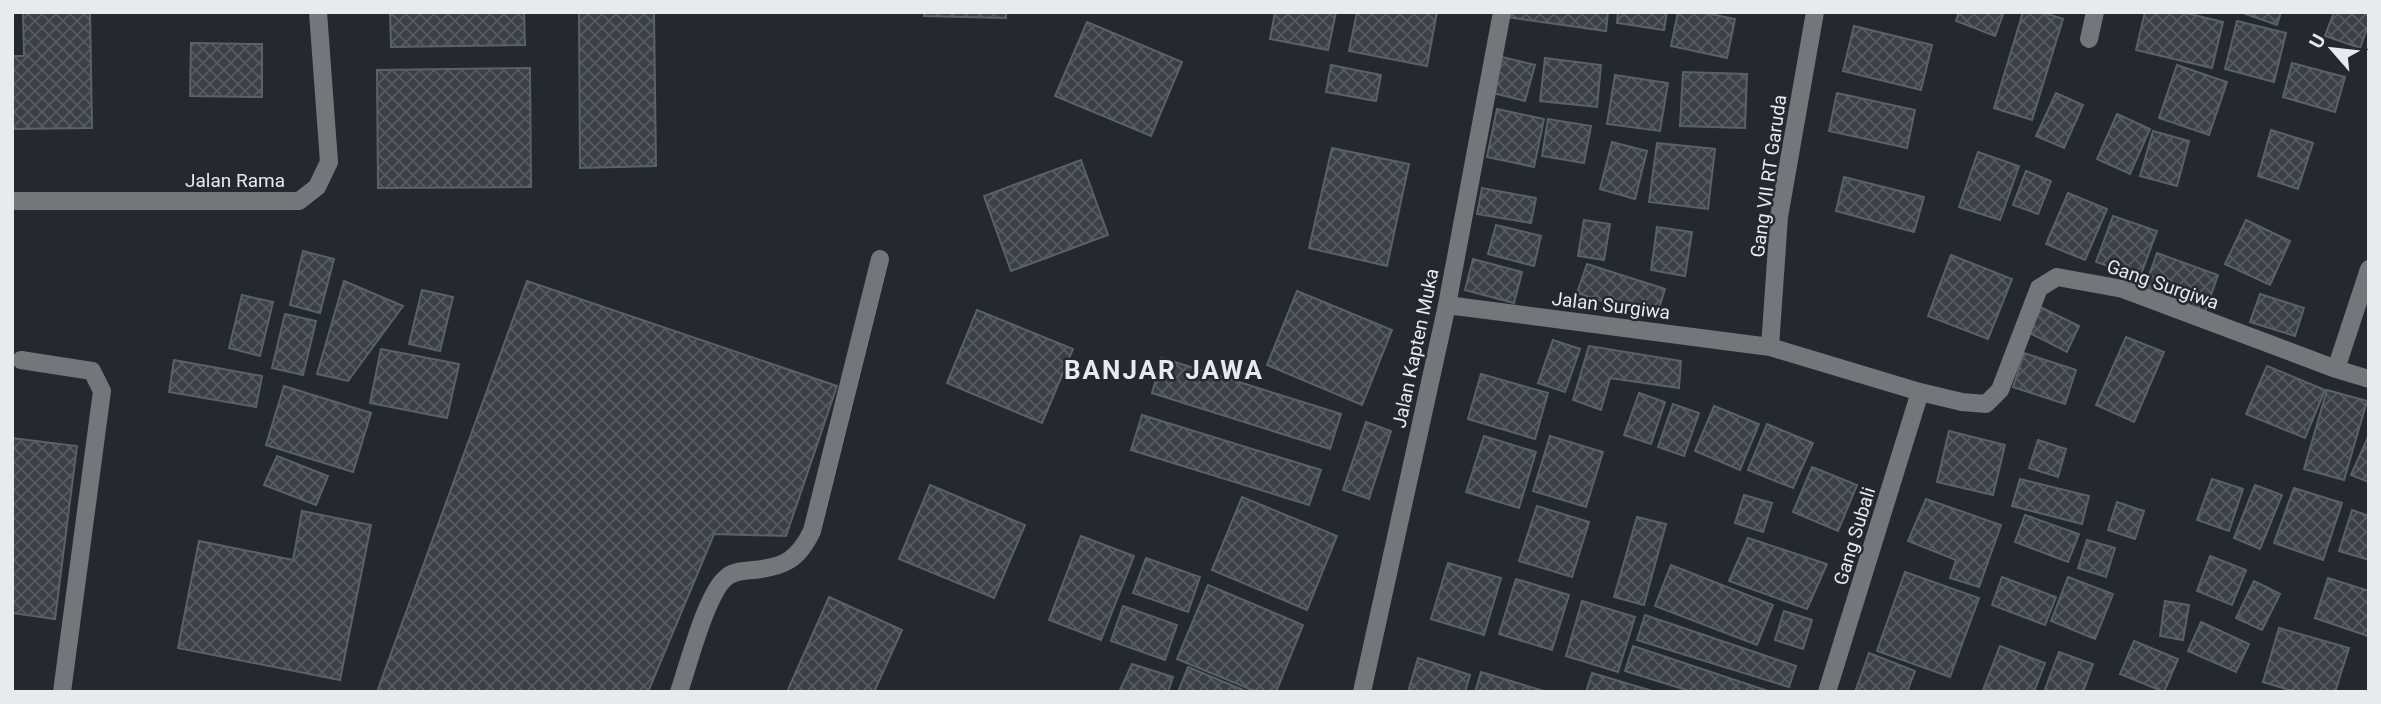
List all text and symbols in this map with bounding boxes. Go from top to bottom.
north arrow [2297,14,2367,84]
text: U [2304,30,2331,52]
street label: Gang VII RT Garuda [1746,93,1791,259]
street label: Jalan Rama [185,169,285,192]
street label: Gang Surgiwa [2104,255,2222,314]
street label: Jalan Kapten Muka [1387,266,1444,430]
street label: Jalan Surgiwa [1551,287,1671,324]
district label: BANJAR JAWA [1064,355,1264,385]
street label: Gang Subali [1829,484,1880,588]

